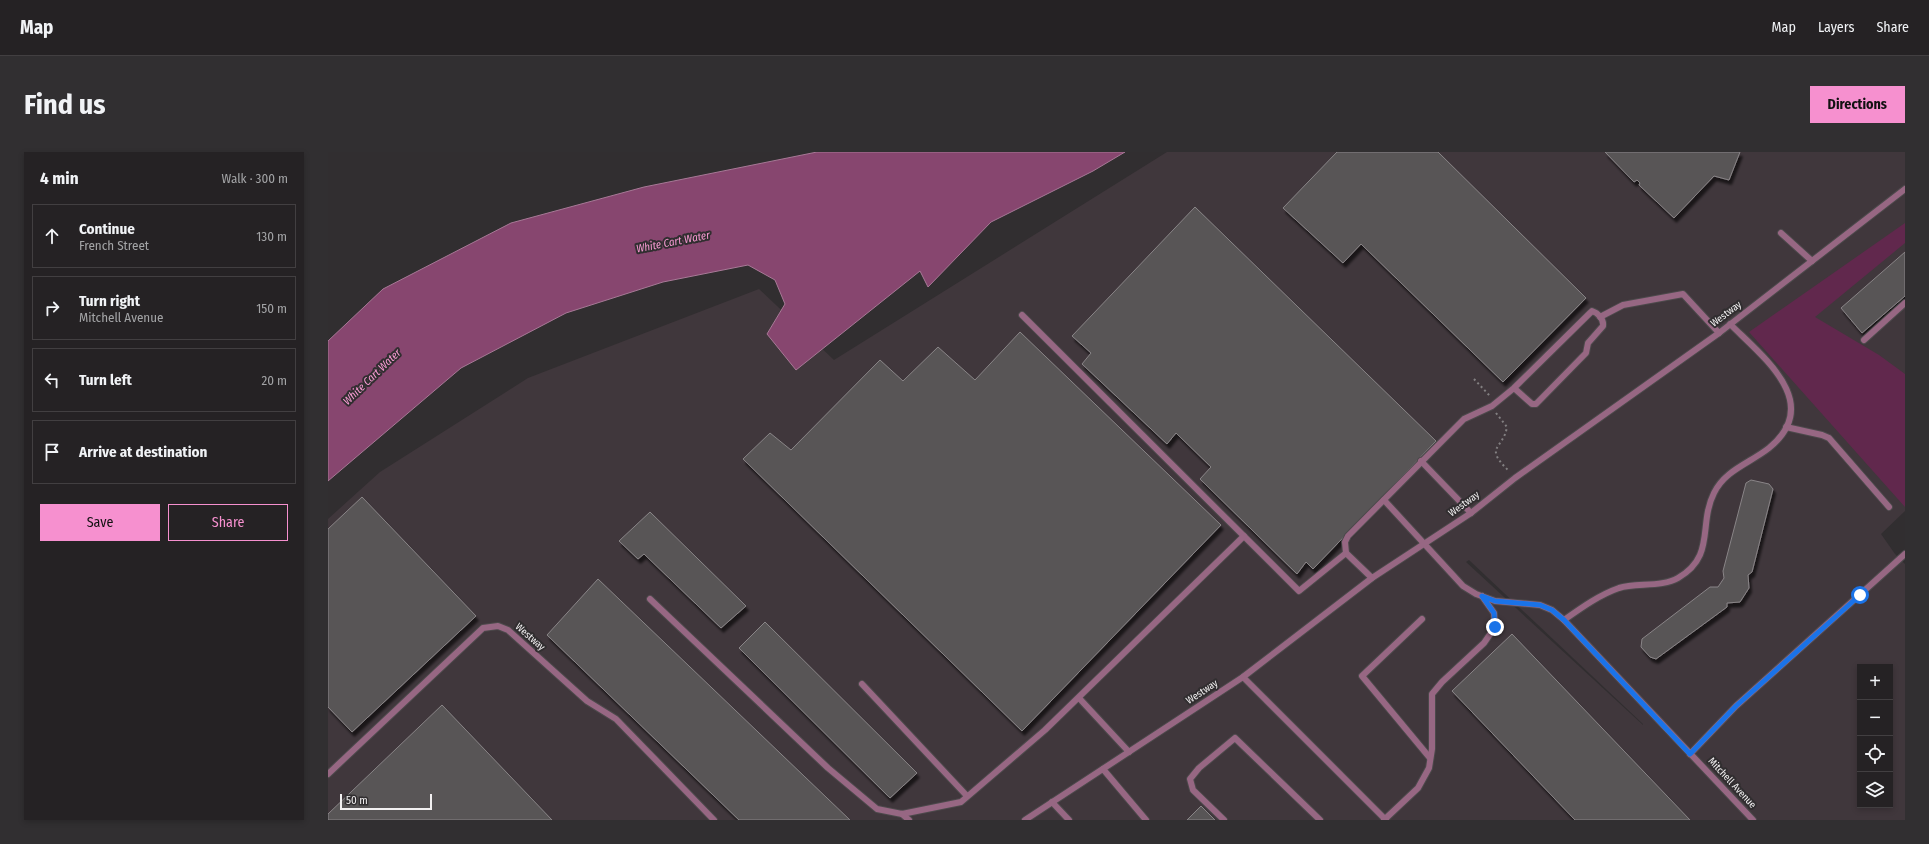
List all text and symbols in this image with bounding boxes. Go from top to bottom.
text: Map [20,16,53,39]
text: Map [1772,19,1796,36]
text: Layers [1818,19,1854,36]
text: Share [1876,19,1909,36]
button: Directions [1810,86,1905,123]
text: Find us [24,88,106,121]
text: 4 min [40,168,79,189]
text: Walk · 300 m [222,171,288,186]
text: Continue [79,220,135,238]
icon: ahead [41,225,63,247]
water label: White Cart Water [635,228,712,256]
text: 130 m [256,229,287,244]
text: French Street [79,238,149,253]
text: Turn right [79,292,140,310]
icon: right [41,297,63,319]
street label: Westway [1708,298,1744,329]
text: 150 m [256,301,287,316]
text: Mitchell Avenue [79,310,163,325]
water label: White Cart Water [341,345,404,408]
icon: left [41,369,63,391]
text: Turn left [79,371,132,389]
text: 20 m [261,373,287,388]
icon: arrive [41,441,63,463]
text: Arrive at destination [79,443,207,461]
street label: Westway [1446,488,1482,519]
button: Save [40,504,160,541]
button: Share [168,504,288,541]
route start [1851,586,1869,604]
route end [1486,618,1504,636]
street label: Westway [513,621,548,654]
map controls [1857,664,1893,808]
button: + [1857,664,1893,700]
street label: Westway [1184,677,1221,707]
button: − [1857,700,1893,736]
button: locate [1857,736,1893,772]
street label: Mitchell Avenue [1705,755,1759,811]
button: layers [1857,772,1893,808]
scale bar [340,792,432,811]
text: 50 m [346,794,368,807]

